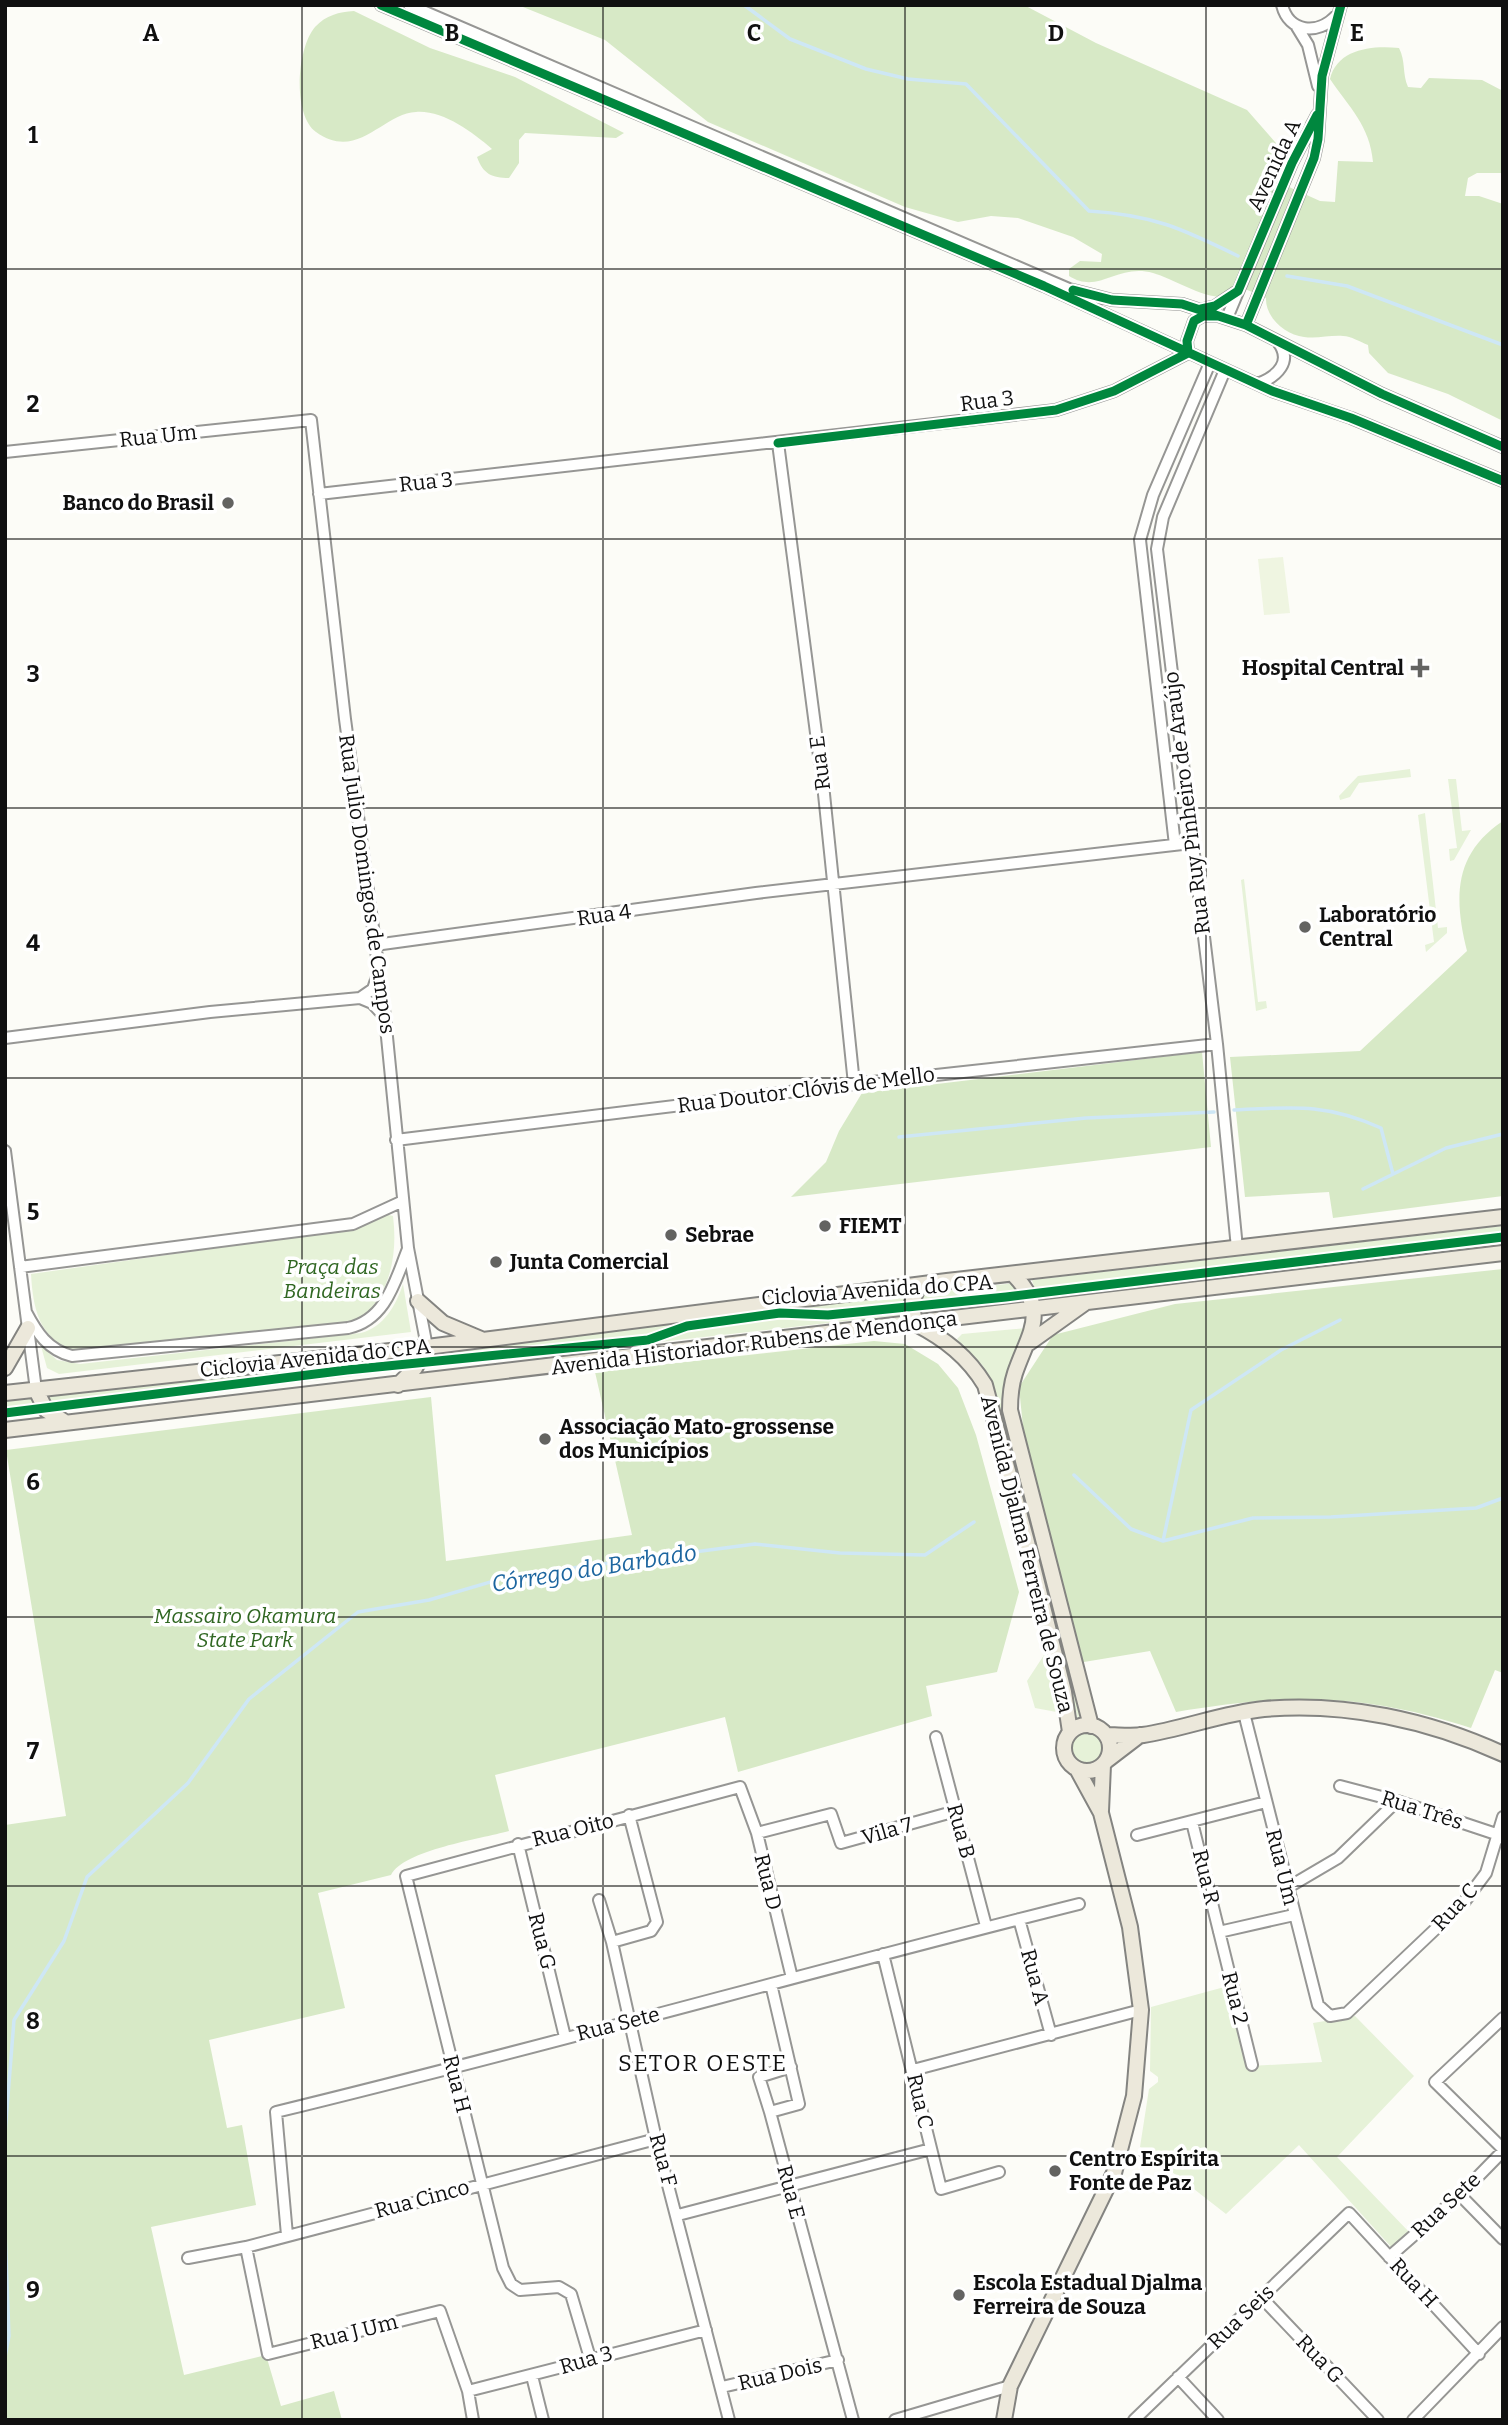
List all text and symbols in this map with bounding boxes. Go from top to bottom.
text: A [143,19,160,47]
text: B [445,19,459,47]
text: C [747,19,761,47]
text: D [1048,19,1064,47]
text: E [1350,19,1364,47]
street label: Avenida A [1241,115,1307,215]
text: 1 [28,121,38,149]
street label: Rua 3 [959,385,1015,417]
text: 2 [27,390,40,418]
street label: Rua Um [118,419,198,453]
street label: Rua 3 [398,466,454,498]
place label: Banco do Brasil [63,490,214,516]
marker: Banco do Brasil [220,495,236,511]
place label: Hospital Central [1242,655,1404,681]
marker: Hospital Central [1410,658,1430,678]
text: 3 [26,660,40,688]
street label: Rua Ruy Pinheiro de Araújo [1158,670,1216,936]
street label: Rua Julio Domingos de Campos [333,733,401,1035]
street label: Rua E [804,734,836,792]
street label: Rua 4 [575,898,633,932]
place label: Laboratório Central [1319,902,1437,952]
marker: Laboratório Central [1297,919,1313,935]
text: 4 [26,929,40,957]
street label: Rua Doutor Clóvis de Mello [676,1061,936,1119]
text: 5 [27,1198,39,1226]
place label: FIEMT [839,1213,902,1239]
marker: FIEMT [817,1218,833,1234]
place label: Sebrae [685,1222,754,1248]
marker: Sebrae [663,1227,679,1243]
place label: Junta Comercial [509,1249,669,1275]
park label: Praça das Bandeiras [283,1254,381,1304]
marker: Junta Comercial [488,1254,504,1270]
street label: Ciclovia Avenida do CPA [760,1269,994,1311]
street label: Avenida Historiador Rubens de Mendonça [549,1305,959,1381]
street label: Ciclovia Avenida do CPA [198,1333,432,1383]
street label: Avenida Djalma Ferreira de Souza [975,1392,1079,1716]
place label: Associação Mato-grossense dos Municípios [559,1414,834,1464]
marker: Associação Mato-grossense dos Municípios [537,1431,553,1447]
text: 6 [26,1468,40,1496]
water label: Córrego do Barbado [489,1538,699,1598]
park label: Massairo Okamura State Park [154,1603,336,1653]
text: 7 [27,1737,40,1765]
street label: Rua Três [1378,1785,1466,1835]
street label: Rua B [941,1801,981,1861]
street label: Rua Oito [530,1807,616,1853]
street label: Vila 7 [858,1811,916,1851]
street label: Rua Um [1260,1826,1304,1908]
street label: Rua R [1187,1847,1225,1907]
street label: Rua D [748,1851,788,1913]
street label: Rua C [1426,1878,1484,1936]
street label: Rua G [522,1910,562,1972]
street label: Rua A [1015,1946,1055,2008]
street label: Rua 2 [1216,1969,1254,2027]
street label: Rua Sete [574,2001,662,2047]
text: 8 [26,2007,40,2035]
district label: SETOR OESTE [618,2049,788,2077]
street label: Rua H [437,2052,477,2116]
street label: Rua C [901,2071,939,2131]
street label: Rua F [643,2131,683,2190]
place label: Centro Espírita Fonte de Paz [1069,2146,1219,2196]
street label: Rua E [771,2162,811,2222]
marker: Centro Espírita Fonte de Paz [1047,2163,1063,2179]
street label: Rua Sete [1406,2167,1486,2243]
street label: Rua Cinco [372,2174,472,2224]
street label: Rua H [1384,2253,1444,2313]
place label: Escola Estadual Djalma Ferreira de Souza [973,2270,1203,2320]
text: 9 [26,2276,40,2304]
street label: Rua Seis [1202,2279,1280,2355]
marker: Escola Estadual Djalma Ferreira de Souza [951,2287,967,2303]
street label: Rua J Um [308,2309,400,2355]
street label: Rua G [1291,2329,1349,2389]
street label: Rua 3 [556,2340,616,2380]
street label: Rua Dois [735,2352,825,2396]

